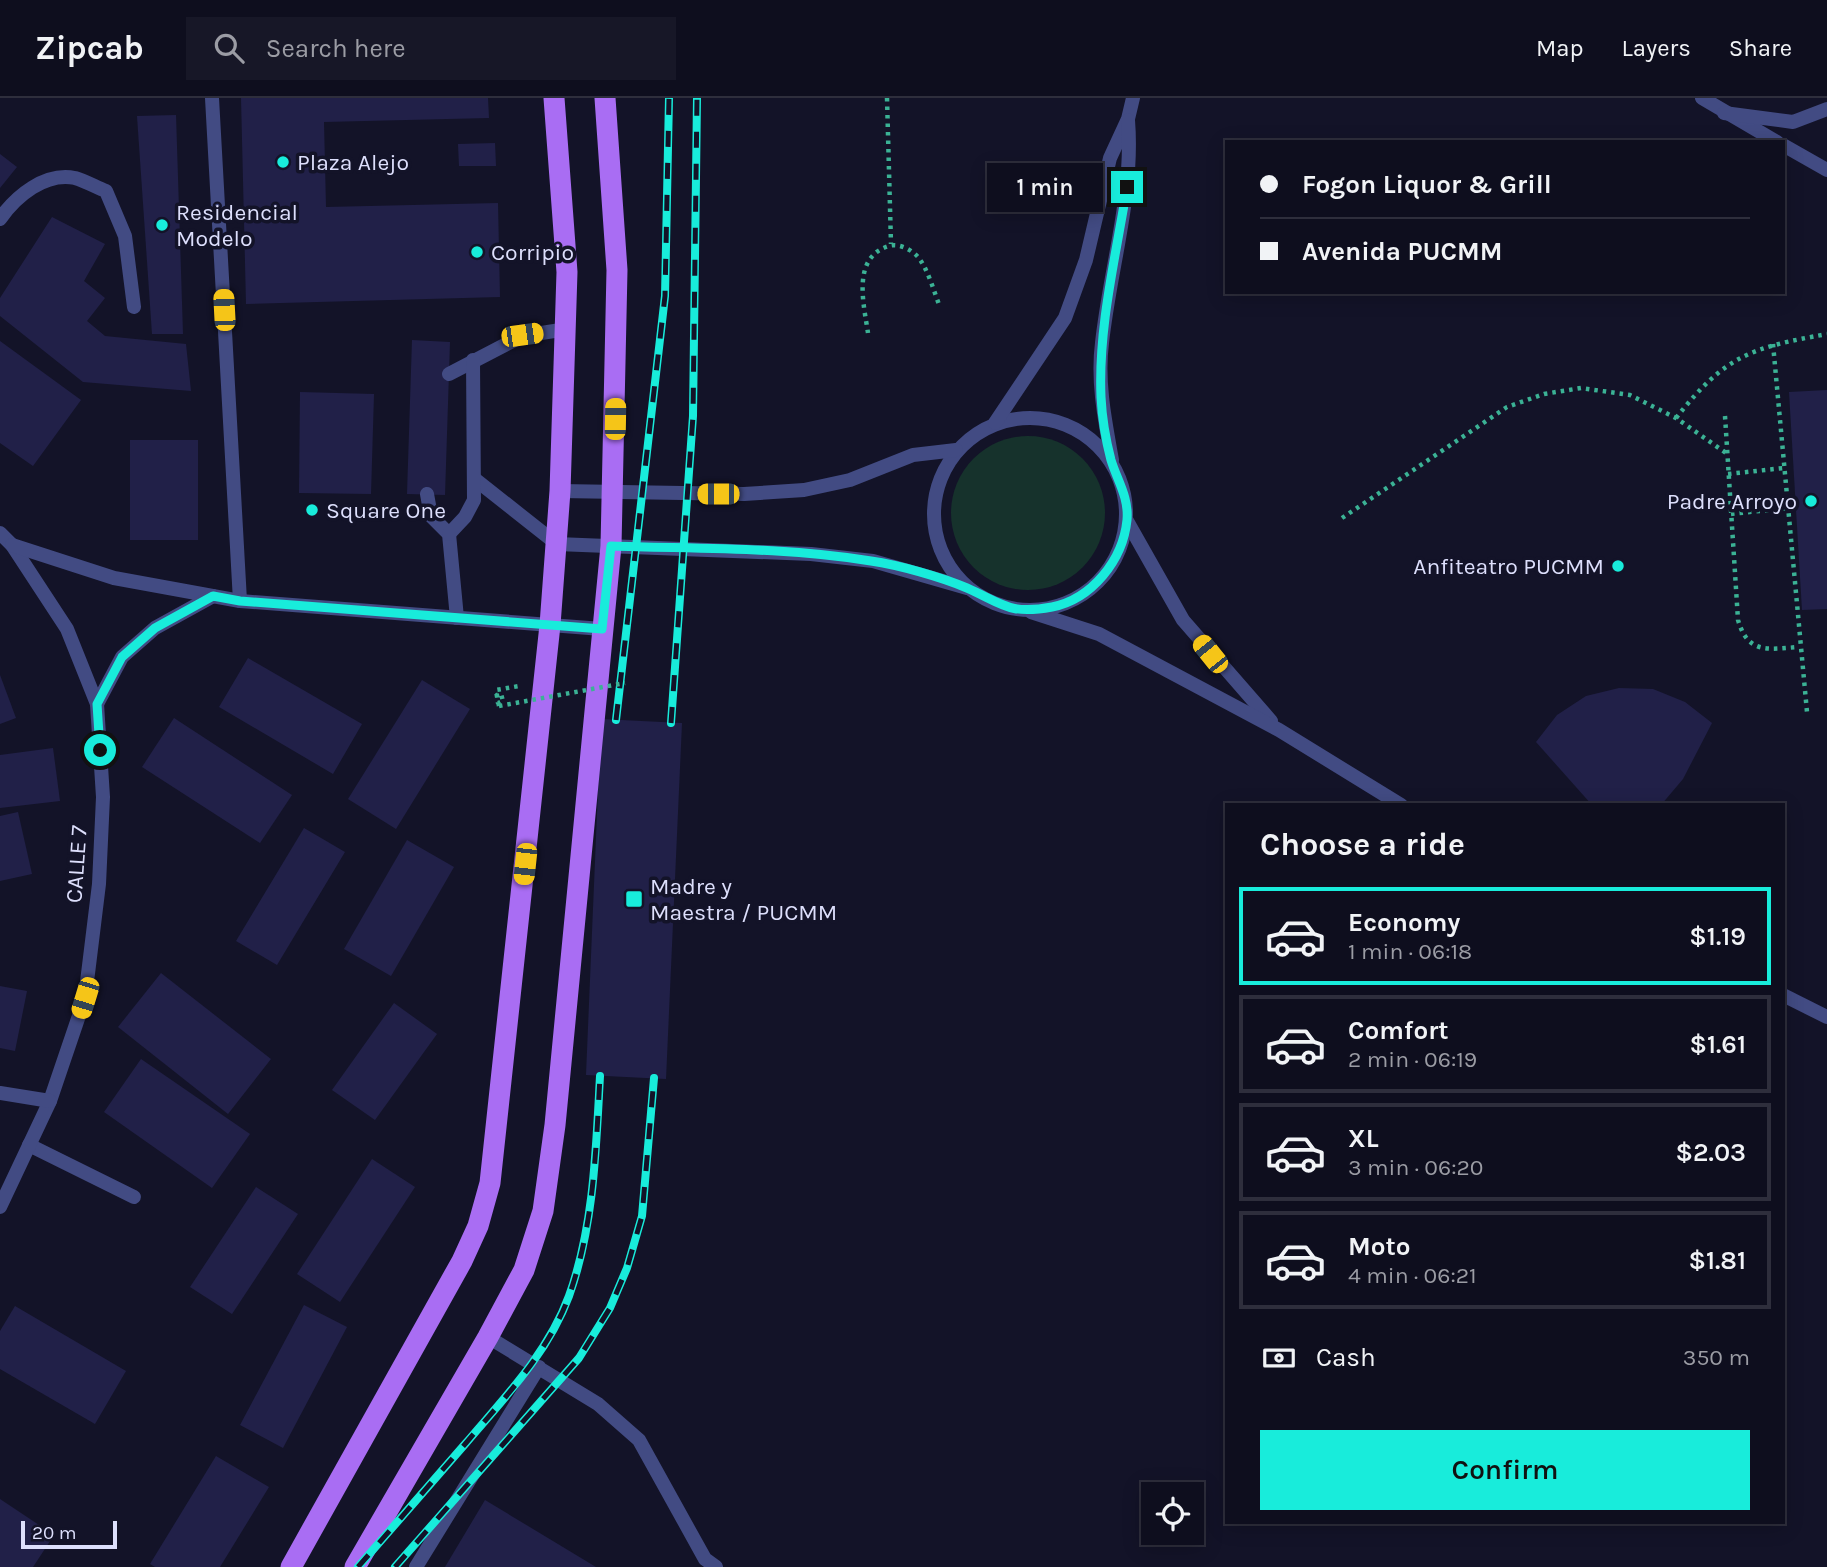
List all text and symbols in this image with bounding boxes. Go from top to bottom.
search box [186,17,676,80]
text: Zipcab [35,29,144,67]
icon: search [210,29,248,67]
text: Search here [266,33,406,64]
text: Map [1536,34,1584,62]
text: Layers [1622,34,1691,62]
text: Share [1729,34,1792,62]
place label: Plaza Alejo [297,149,409,176]
marker: Plaza Alejo [275,154,291,170]
callout: 1 min [987,162,1102,212]
text: Fogon Liquor & Grill [1302,169,1552,200]
route end [1111,171,1143,203]
text: 1 min [1016,174,1074,201]
place label: Residencial Modelo [176,199,298,252]
marker: Residencial Modelo [154,217,170,233]
text: Avenida PUCMM [1302,236,1502,267]
place label: Corripio [491,239,574,266]
marker: Corripio [469,244,485,260]
car [213,288,236,332]
car [500,322,545,348]
car [605,398,626,440]
car [698,484,740,505]
place label: Padre Arroyo [1667,488,1797,515]
marker: Padre Arroyo [1803,493,1819,509]
place label: Square One [326,497,446,524]
marker: Square One [304,502,320,518]
place label: Anfiteatro PUCMM [1413,553,1604,580]
marker: Anfiteatro PUCMM [1610,558,1626,574]
car [1189,631,1232,677]
route start [84,734,116,766]
street label: CALLE 7 [60,824,93,904]
text: Choose a ride [1260,826,1465,863]
car [513,842,538,886]
place label: Madre y Maestra / PUCMM [650,873,837,926]
marker: Madre y Maestra / PUCMM [624,889,644,909]
icon: car [1264,905,1327,968]
text: Economy [1348,907,1460,938]
text: $1.19 [1689,921,1746,952]
text: 1 min · 06:18 [1348,938,1472,965]
car [69,975,102,1021]
icon: car [1264,1013,1327,1076]
text: Comfort [1348,1015,1449,1046]
text: $1.61 [1689,1029,1746,1060]
text: 2 min · 06:19 [1348,1046,1477,1073]
icon: car [1264,1121,1327,1184]
text: XL [1348,1123,1379,1154]
text: $2.03 [1676,1137,1746,1168]
text: 3 min · 06:20 [1348,1154,1483,1181]
icon: car [1264,1229,1327,1292]
text: Moto [1348,1231,1410,1262]
text: $1.81 [1688,1245,1746,1276]
text: 4 min · 06:21 [1348,1262,1477,1289]
icon: cash [1260,1339,1298,1377]
text: Cash [1316,1342,1376,1373]
text: 350 m [1683,1344,1750,1371]
button: Confirm [1260,1430,1750,1510]
map controls [1141,1482,1204,1545]
button: locate [1141,1482,1204,1545]
scale bar [21,1518,117,1550]
text: 20 m [32,1522,77,1544]

